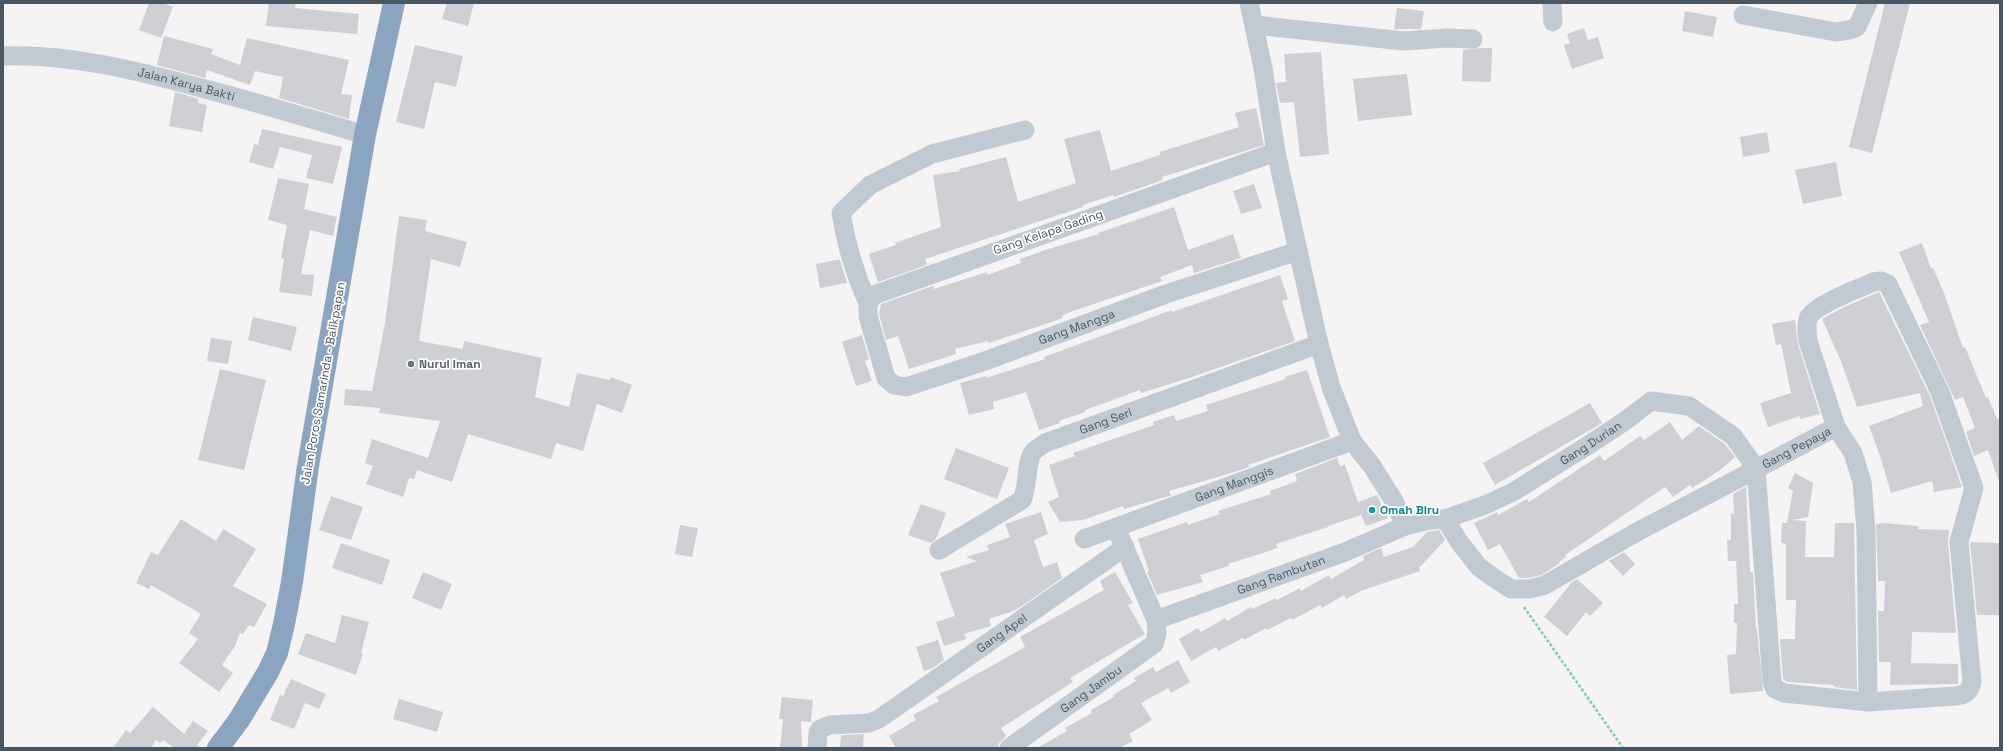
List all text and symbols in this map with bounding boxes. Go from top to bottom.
street label: Jalan Karya Bakti [136,64,237,105]
street label: Gang Kelapa Gading [991,206,1105,258]
street label: Jalan Poros Samarinda - Balikpapan [297,281,349,485]
street label: Gang Mangga [1036,306,1117,348]
place label: Nurul Iman [419,356,481,372]
marker: Nurul Iman [406,359,416,369]
street label: Gang Seri [1077,404,1134,438]
street label: Gang Durian [1557,418,1625,469]
street label: Gang Pepaya [1759,423,1834,473]
street label: Gang Manggis [1193,462,1276,506]
place label: Omah Biru [1380,502,1439,518]
marker: Omah Biru [1367,505,1377,515]
street label: Gang Rambutan [1235,552,1327,598]
street label: Gang Apel [973,610,1030,656]
street label: Gang Jambu [1057,662,1125,717]

